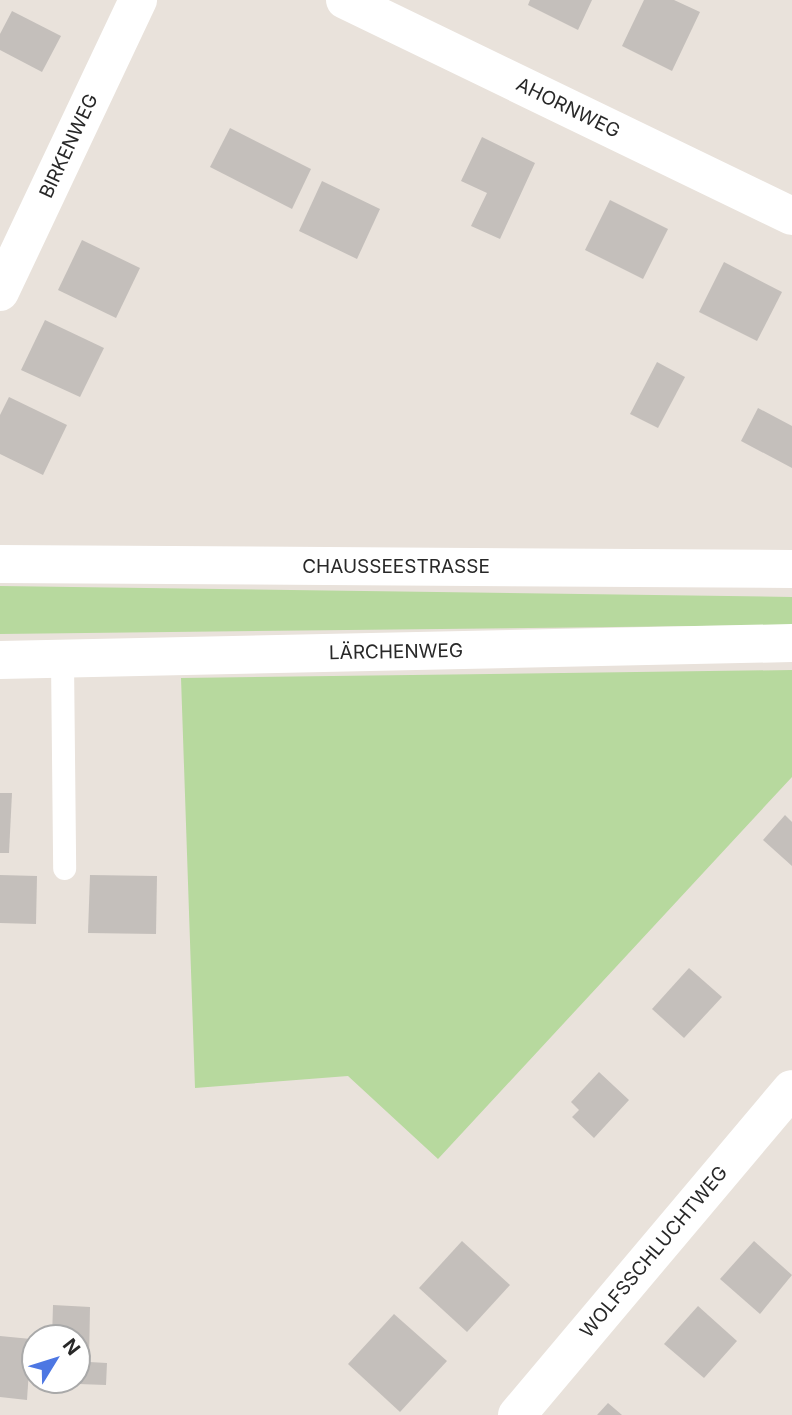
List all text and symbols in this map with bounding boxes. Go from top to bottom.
street label: AHORNWEG [512,73,624,143]
street label: BIRKENWEG [35,90,103,202]
street label: CHAUSSEESTRASSE [302,556,490,578]
street label: LÄRCHENWEG [329,639,463,665]
street label: WOLFSSCHLUCHTWEG [576,1162,732,1342]
north arrow [21,1324,91,1394]
text: N [58,1334,85,1360]

